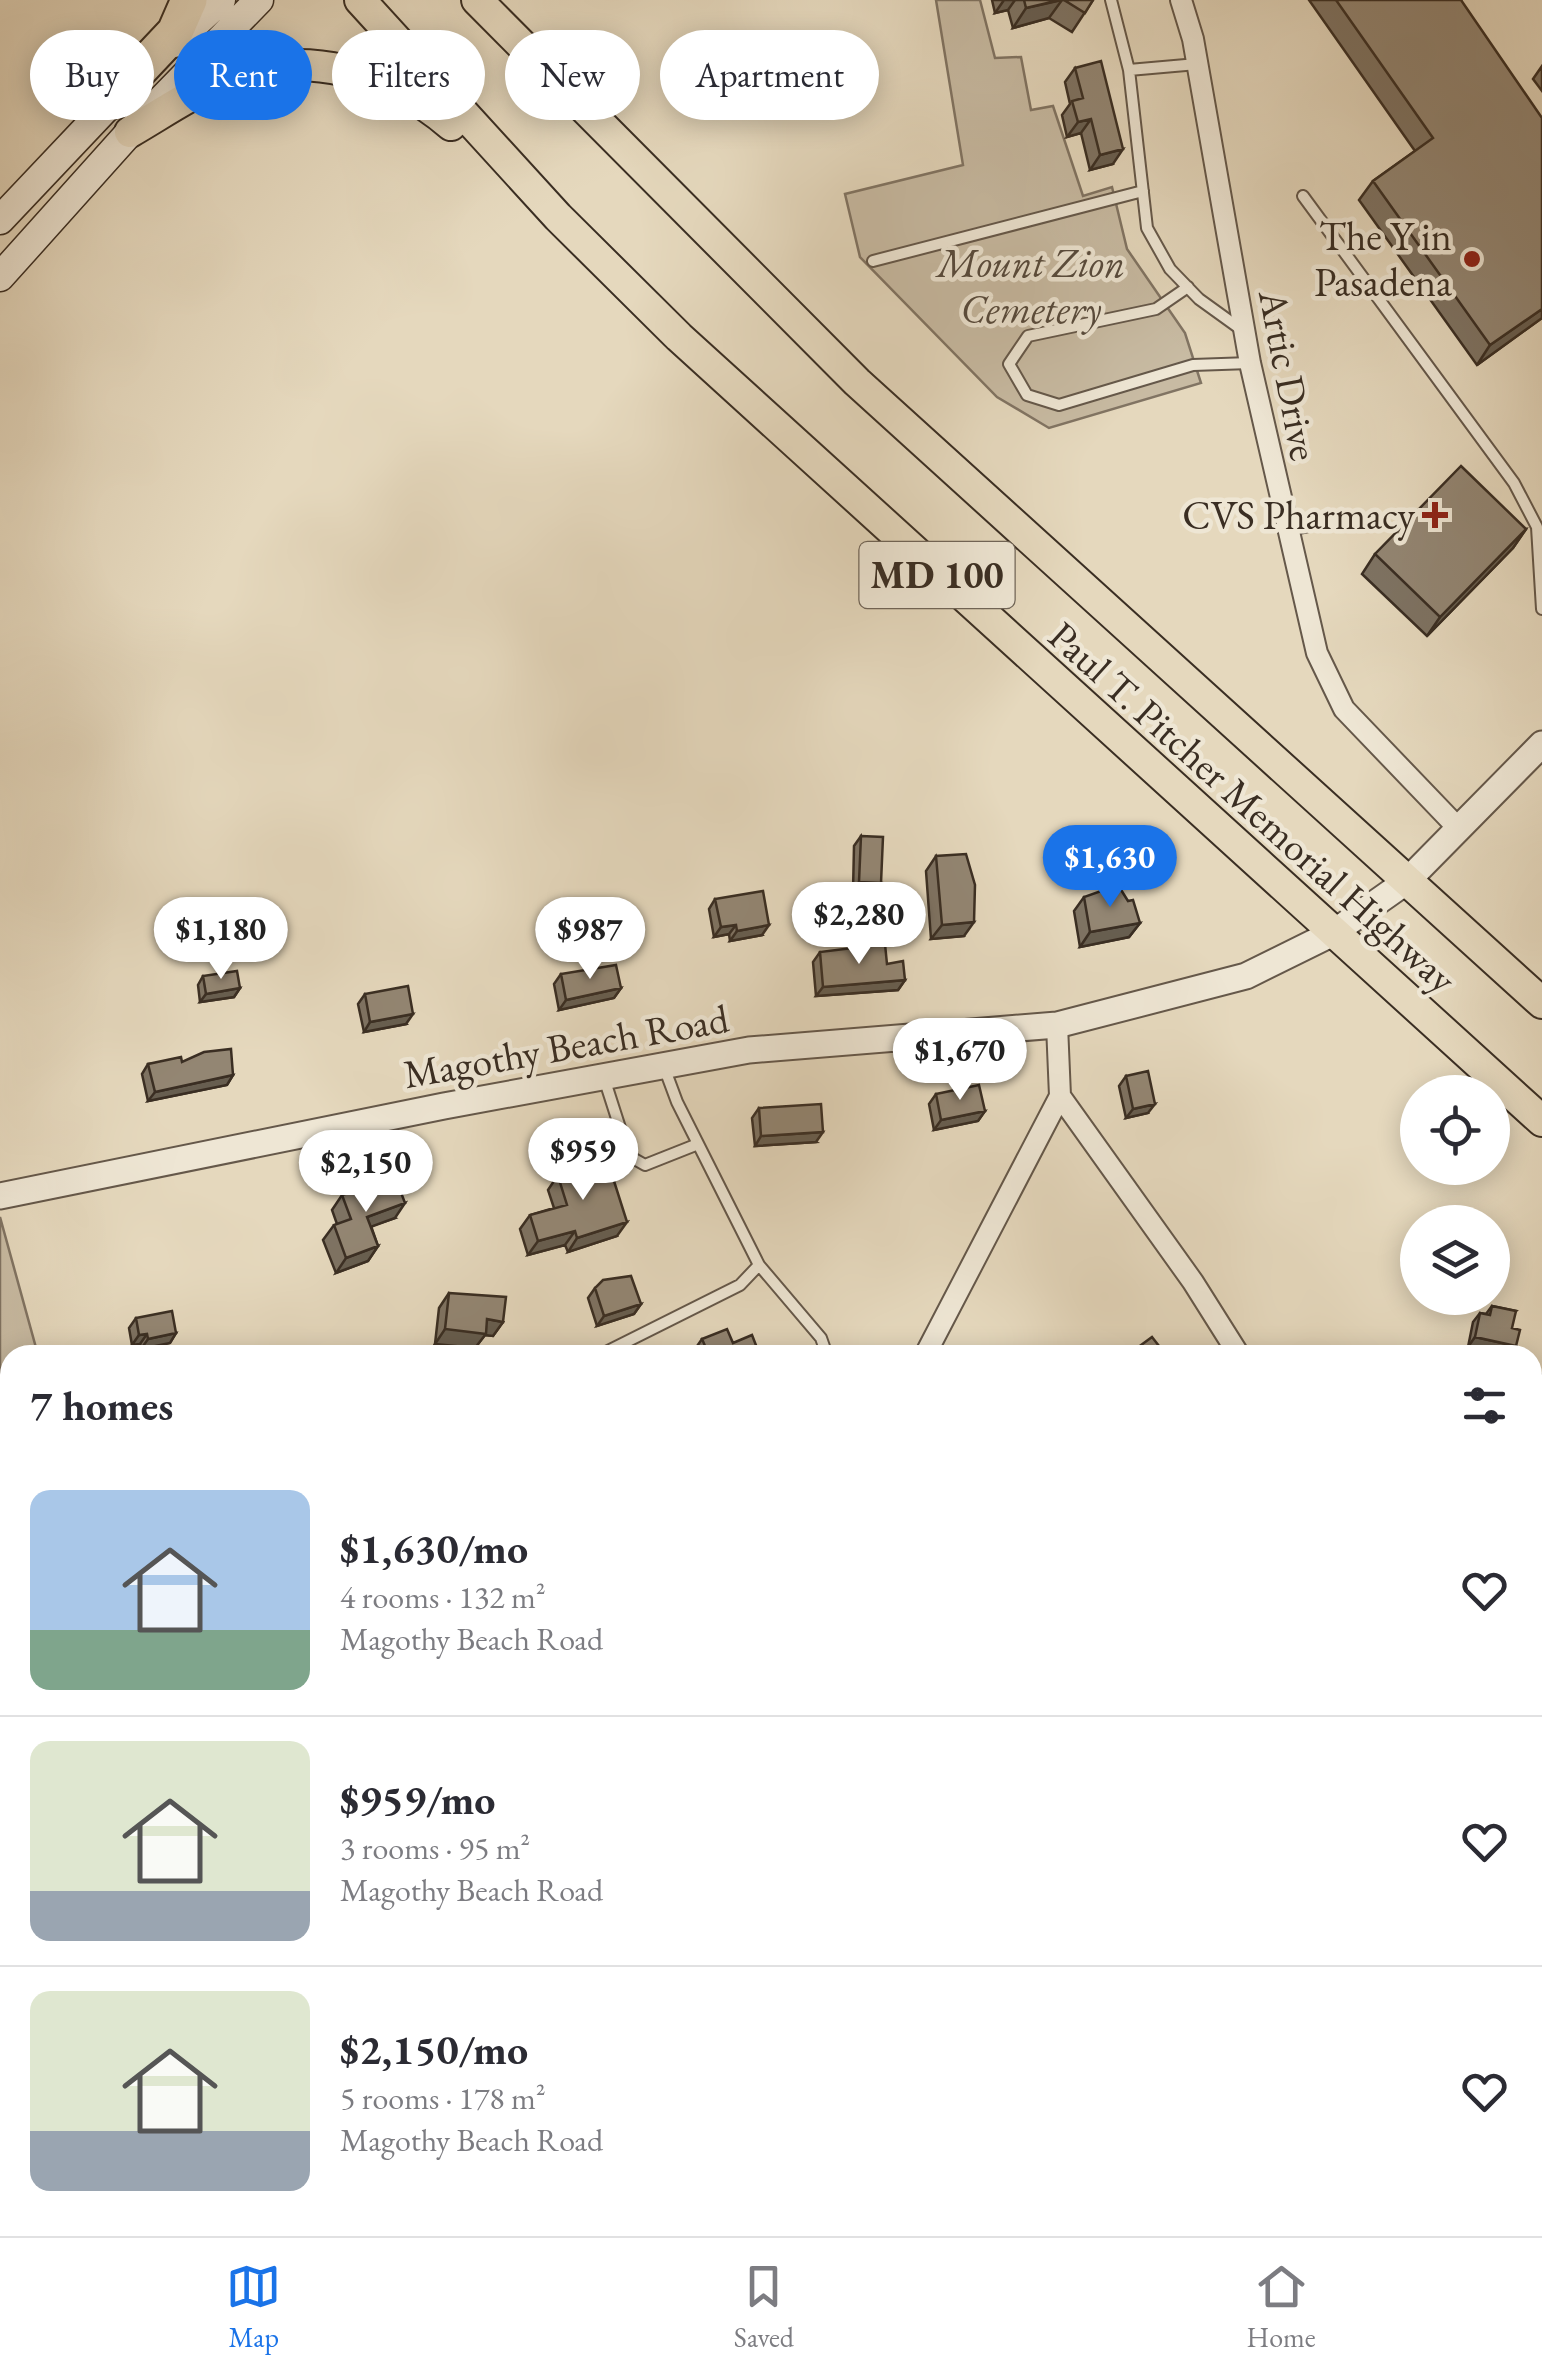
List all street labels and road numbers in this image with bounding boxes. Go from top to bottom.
street label: Artic Drive [1247,284,1331,465]
road number: MD 100 [860,542,1014,608]
street label: Paul T. Pitcher Memorial Highway [1038,610,1468,1004]
street label: Magothy Beach Road [399,992,733,1100]

